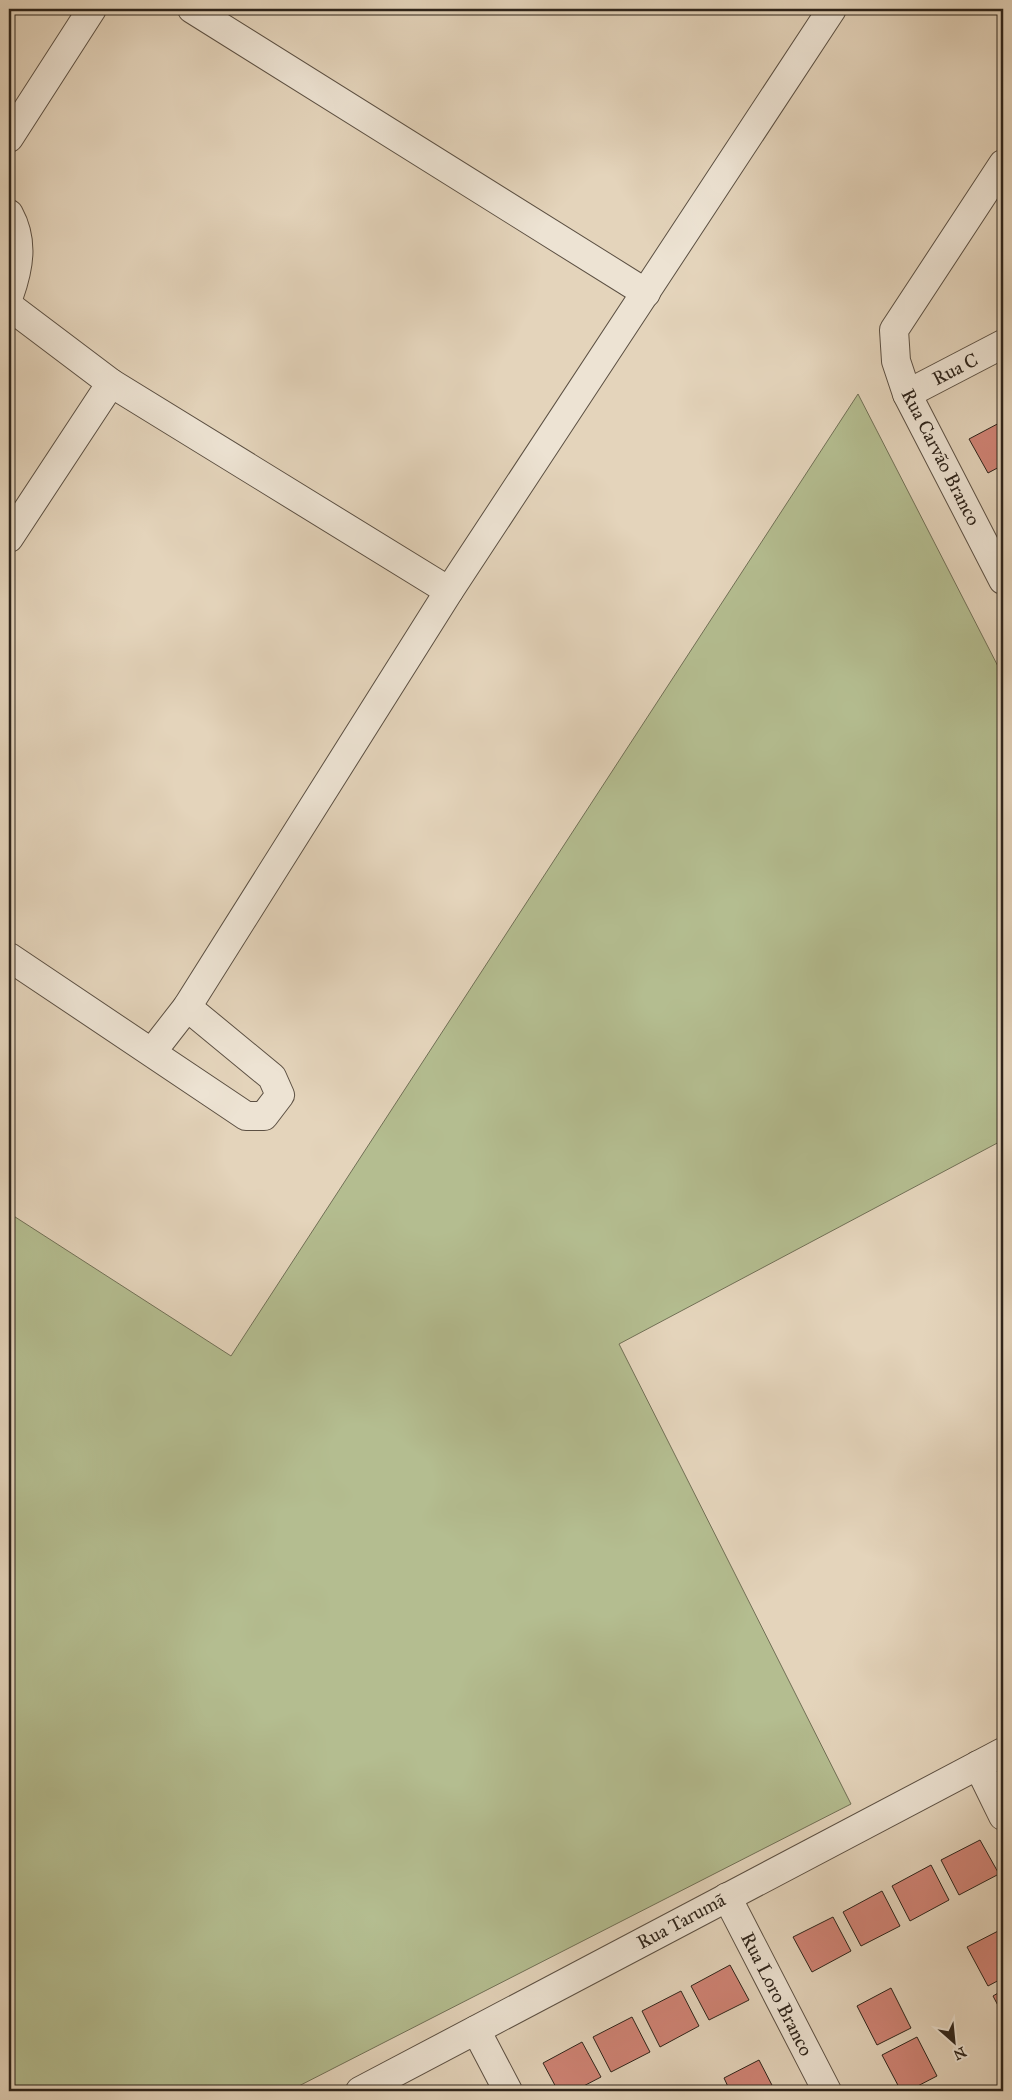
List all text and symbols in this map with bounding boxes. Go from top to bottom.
street label: Rua C [928,348,982,390]
street label: Rua Carvão Branco [897,385,985,529]
street label: Rua Tarumã [633,1888,730,1954]
street label: Rua Loro Branco [736,1928,818,2060]
north arrow [930,2018,980,2068]
text: N [950,2043,969,2063]

